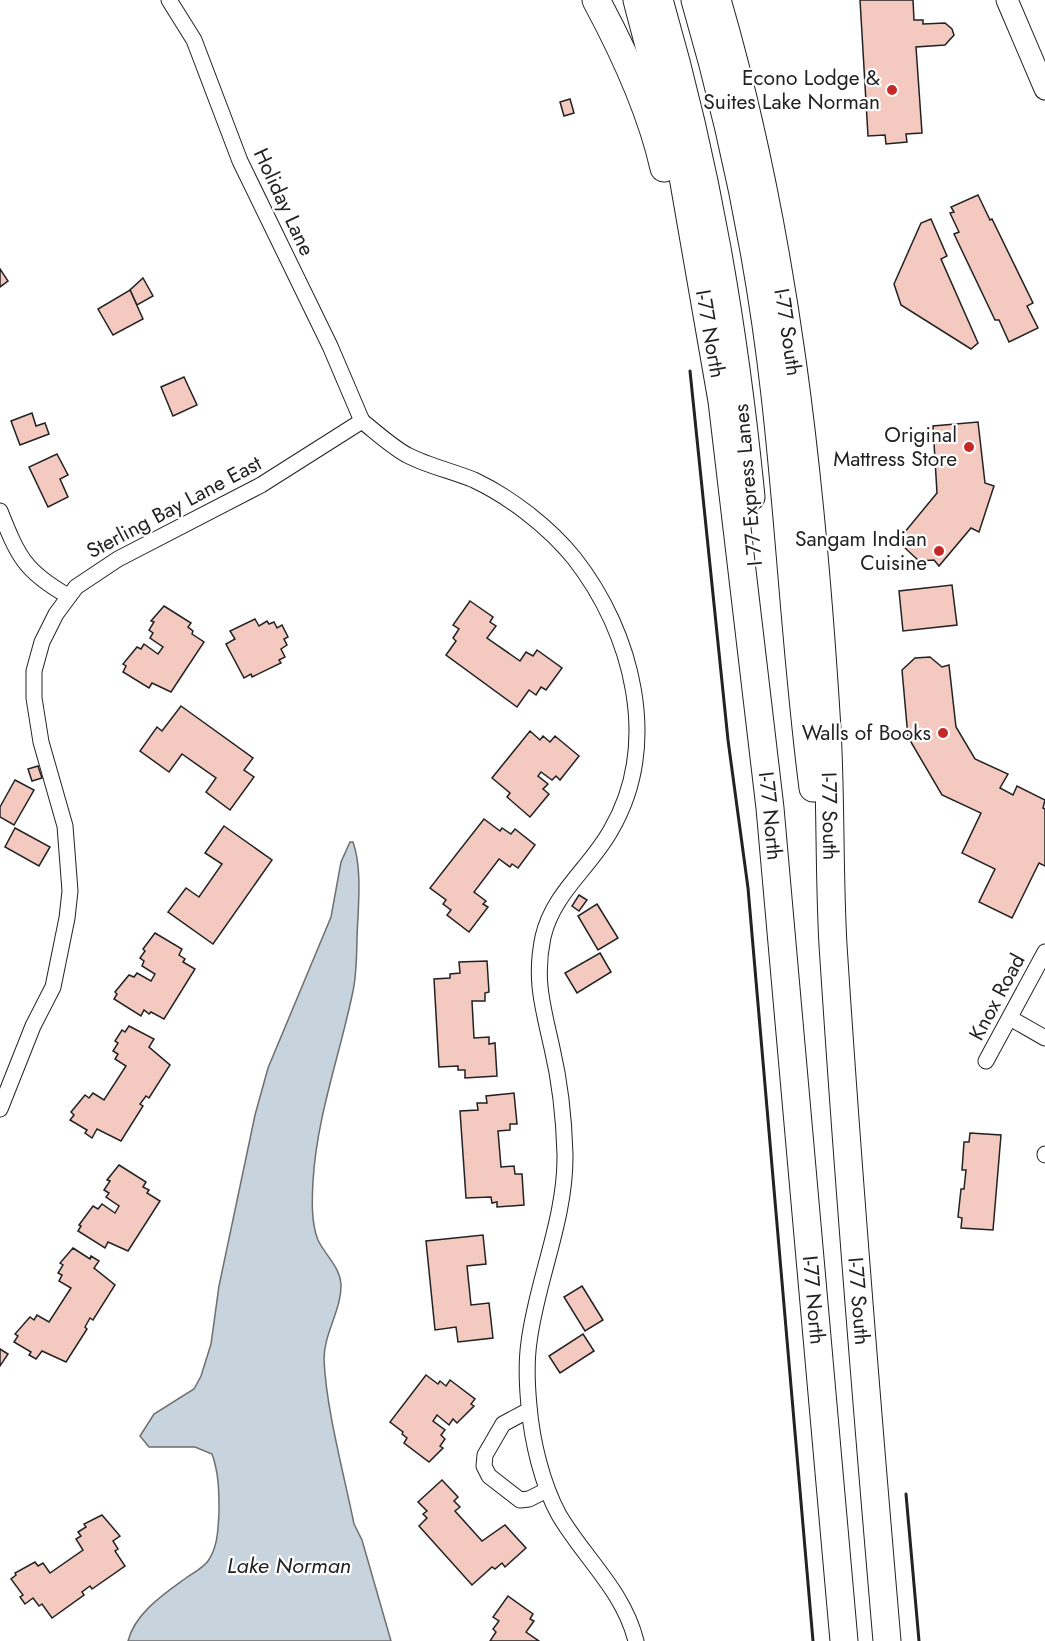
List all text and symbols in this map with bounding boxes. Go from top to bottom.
place label: Econo Lodge & Suites Lake Norman [703,63,880,117]
marker: Econo Lodge & Suites Lake Norman [885,83,899,97]
street label: Holiday Lane [246,143,322,261]
street label: I-77 South [766,286,809,378]
street label: I-77 North [688,287,733,380]
street label: I 77 Express Lanes [726,403,770,567]
place label: Original Mattress Store [833,420,957,474]
marker: Original Mattress Store [962,440,976,454]
street label: Sterling Bay Lane East [81,448,267,566]
place label: Sangam Indian Cuisine [795,524,927,578]
marker: Sangam Indian Cuisine [932,544,946,558]
place label: Walls of Books [802,718,931,748]
marker: Walls of Books [936,726,950,740]
street label: I-77 North [751,770,790,862]
street label: I-77 South [814,772,845,860]
street label: Knox Road [962,948,1032,1046]
street label: I-77 North [795,1254,833,1346]
street label: I-77 South [840,1256,877,1346]
water label: Lake Norman [227,1549,351,1581]

